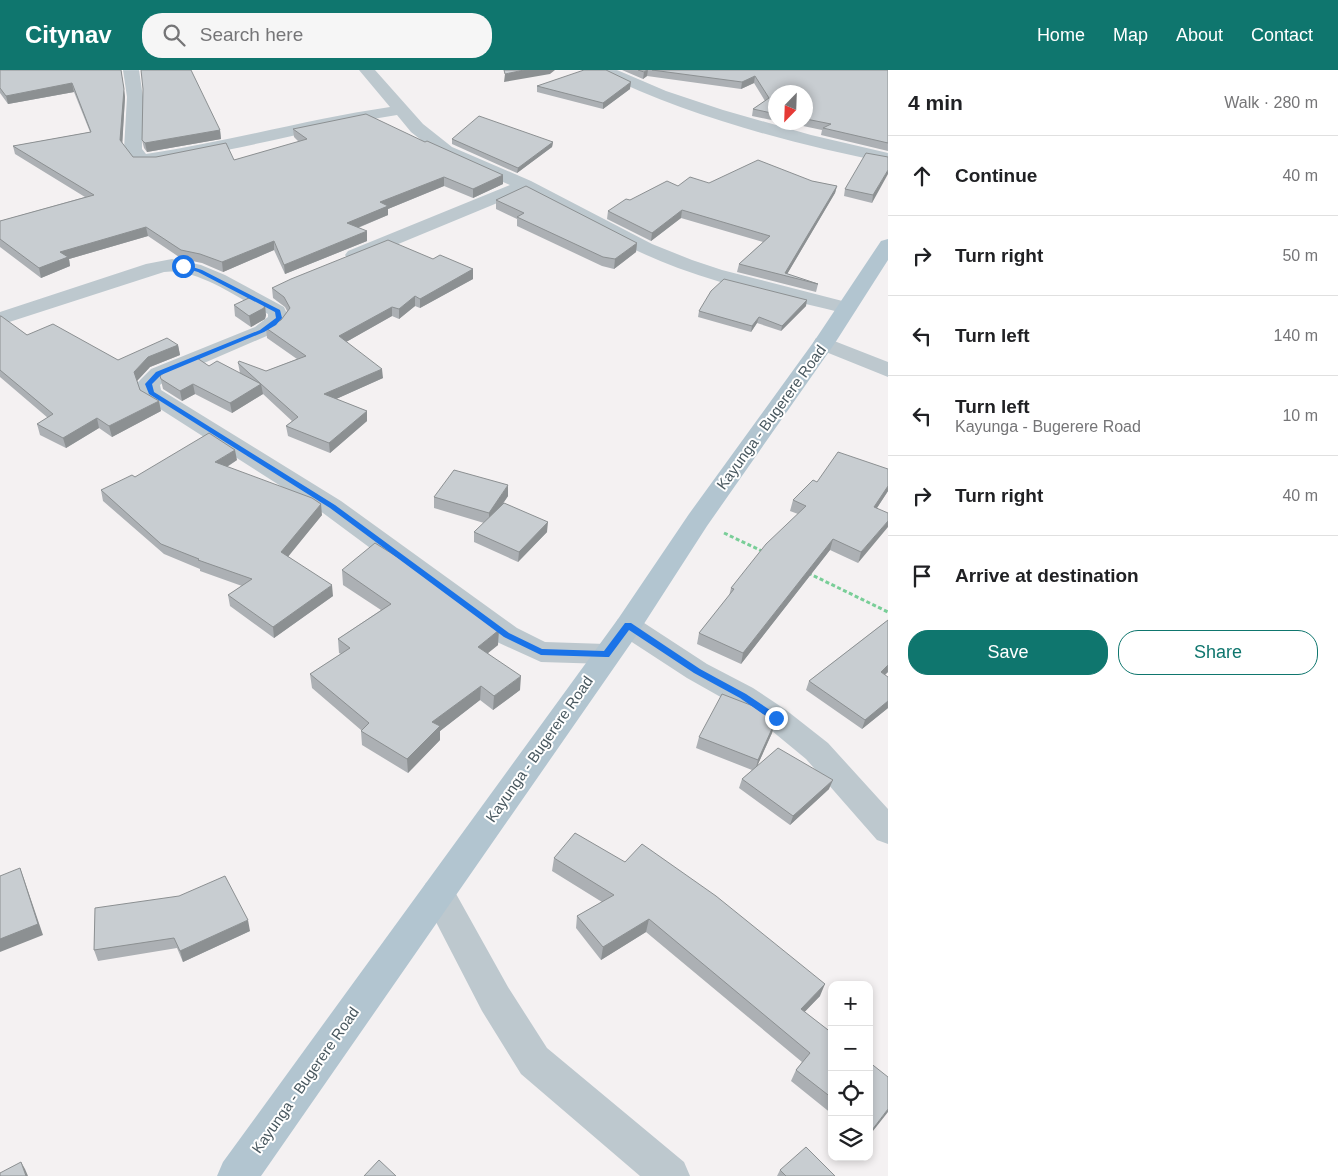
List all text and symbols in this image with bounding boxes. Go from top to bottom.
search box [142,13,492,58]
text: Citynav [25,21,112,48]
icon: search [160,21,188,49]
text: Search here [200,24,303,45]
text: Home [1037,25,1085,45]
text: Map [1113,25,1148,45]
text: About [1176,25,1223,45]
text: Contact [1251,25,1313,45]
north arrow [768,85,813,130]
text: 4 min [908,91,963,114]
text: Walk · 280 m [1224,94,1318,111]
icon: ahead [908,162,936,190]
text: Continue [955,165,1037,186]
text: 40 m [1282,167,1318,184]
icon: right [908,242,936,270]
text: Turn right [955,245,1043,266]
text: 50 m [1282,247,1318,264]
route start [172,255,195,278]
icon: left [908,322,936,350]
text: Turn left [955,325,1030,346]
text: 140 m [1274,327,1318,344]
street label: Kayunga - Bugerere Road [713,342,829,492]
text: Turn left [955,396,1030,417]
icon: left [908,402,936,430]
text: 10 m [1282,407,1318,424]
text: Kayunga - Bugerere Road [955,418,1141,435]
icon: right [908,482,936,510]
text: Turn right [955,485,1043,506]
text: 40 m [1282,487,1318,504]
icon: arrive [908,562,936,590]
text: Arrive at destination [955,565,1139,586]
button: Save [908,630,1108,675]
button: Share [1118,630,1318,675]
street label: Kayunga - Bugerere Road [482,673,596,825]
route end [765,707,788,730]
map controls [828,981,873,1161]
button: + [828,981,873,1026]
street label: Kayunga - Bugerere Road [248,1004,362,1156]
button: − [828,1026,873,1071]
button: locate [828,1071,873,1116]
button: layers [828,1116,873,1161]

